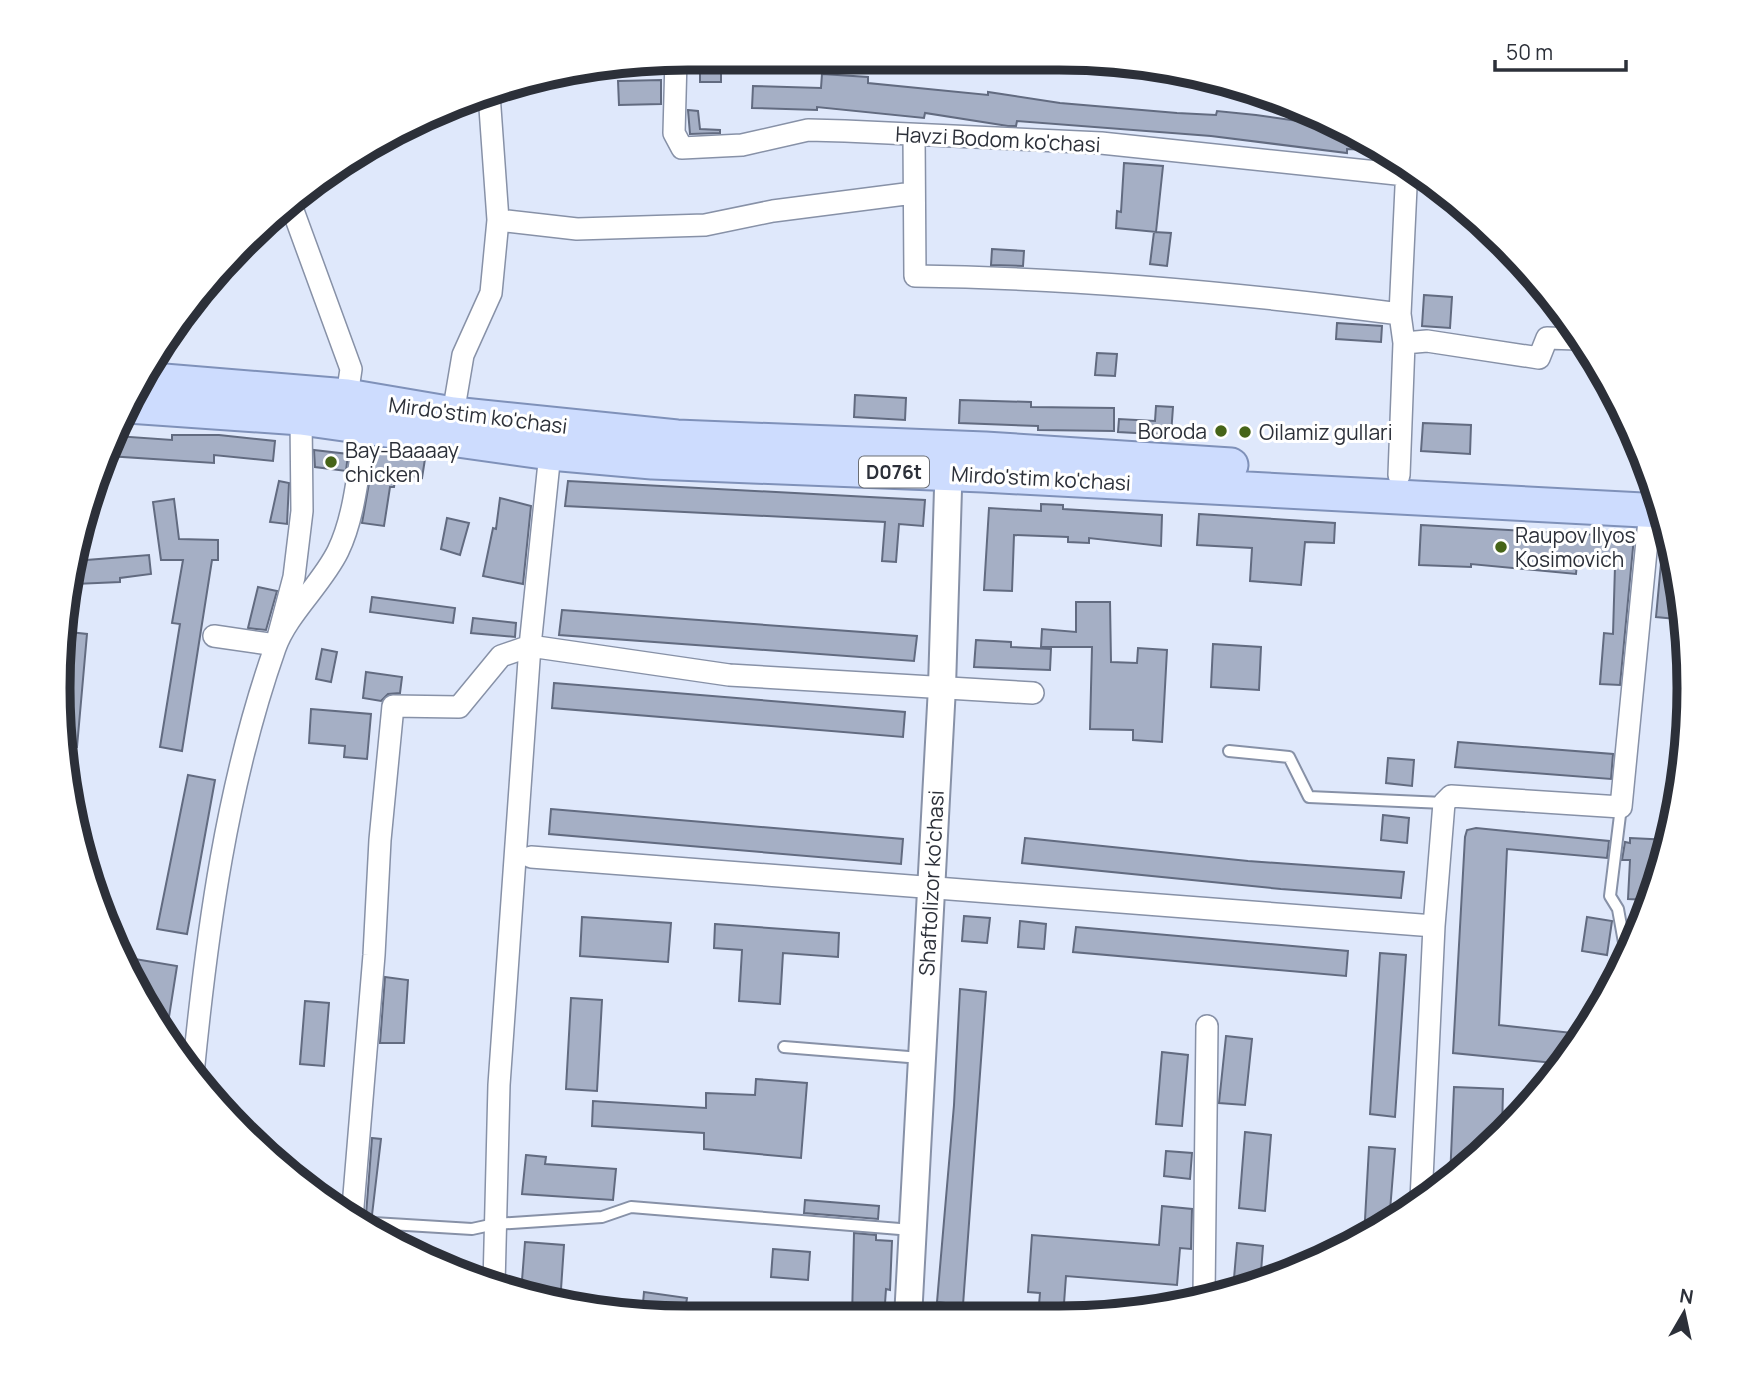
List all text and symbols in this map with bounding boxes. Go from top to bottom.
scale bar [1495,28,1626,72]
text: 50 m [1506,38,1553,66]
street label: Havzi Bodom ko'chasi [895,120,1101,158]
street label: Mirdo'stim ko'chasi [387,390,569,440]
place label: Boroda [1138,417,1207,445]
place label: Oilamiz gullari [1259,418,1393,446]
marker: Boroda [1213,423,1229,439]
marker: Oilamiz gullari [1237,424,1253,440]
place label: Bay-Baaaay chicken [345,436,459,488]
marker: Bay-Baaaay chicken [323,454,339,470]
road number: D076t [859,457,929,488]
street label: Mirdo'stim ko'chasi [950,459,1132,497]
place label: Raupov Ilyos Kosimovich [1515,521,1636,573]
marker: Raupov Ilyos Kosimovich [1493,539,1509,555]
street label: Shaftolizor ko'chasi [912,789,950,977]
north arrow [1649,1278,1719,1348]
text: N [1678,1282,1695,1310]

